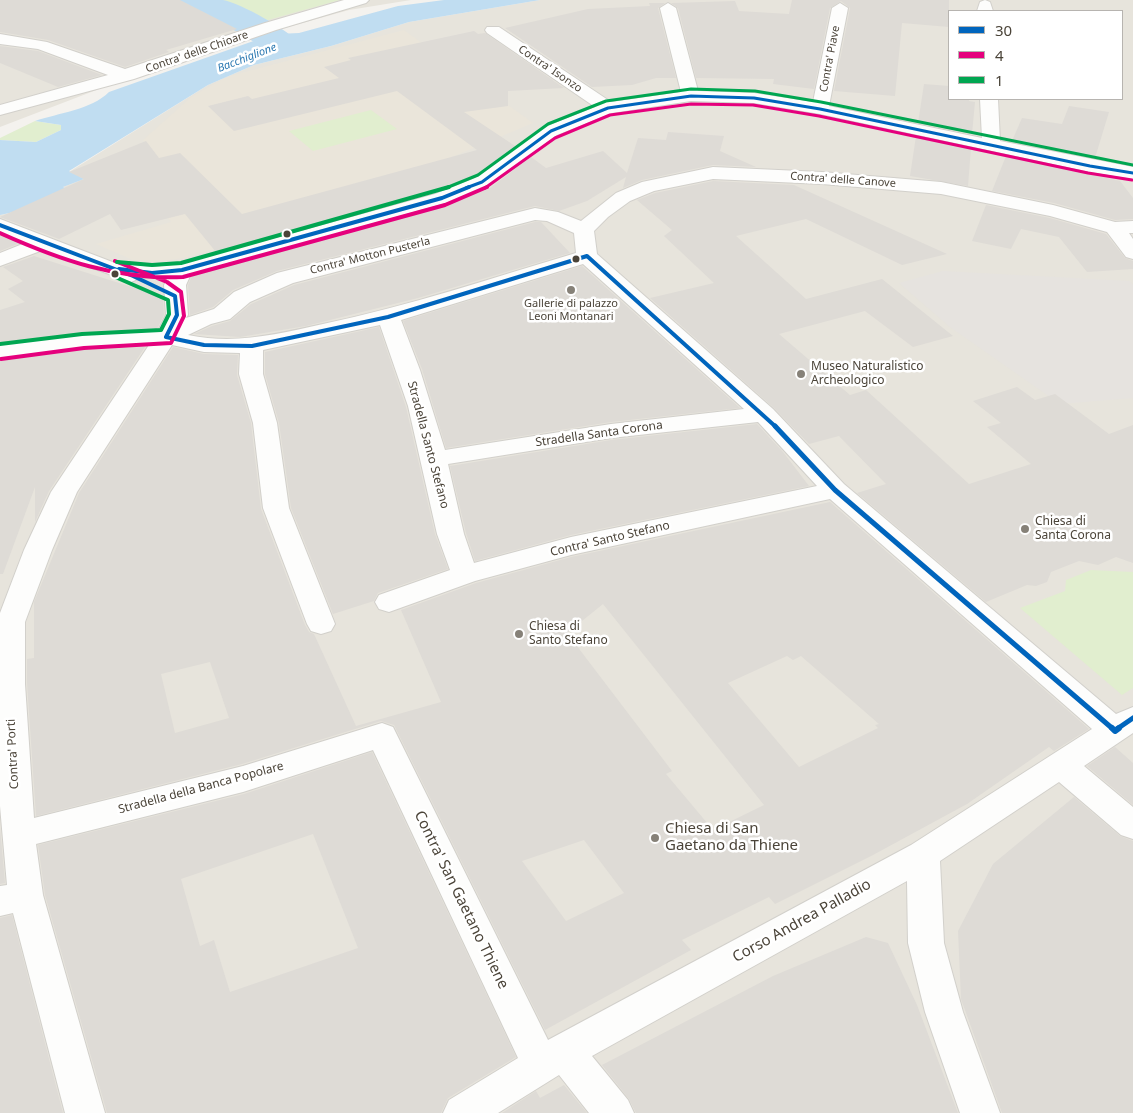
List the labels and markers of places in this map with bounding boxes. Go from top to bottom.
unlabelled marker [282,229,292,239]
unlabelled marker [571,254,581,264]
unlabelled marker [110,269,120,279]
marker: Gallerie di palazzo Leoni Montanari [565,284,577,296]
place label: Gallerie di palazzo Leoni Montanari [524,297,618,323]
place label: Museo Naturalistico Archeologico [811,360,924,388]
marker: Museo Naturalistico Archeologico [795,368,807,380]
place label: Chiesa di Santa Corona [1035,515,1111,543]
marker: Chiesa di Santa Corona [1019,523,1031,535]
place label: Chiesa di Santo Stefano [529,620,608,648]
marker: Chiesa di Santo Stefano [513,628,525,640]
place label: Chiesa di San Gaetano da Thiene [665,820,798,855]
marker: Chiesa di San Gaetano da Thiene [649,832,661,844]

